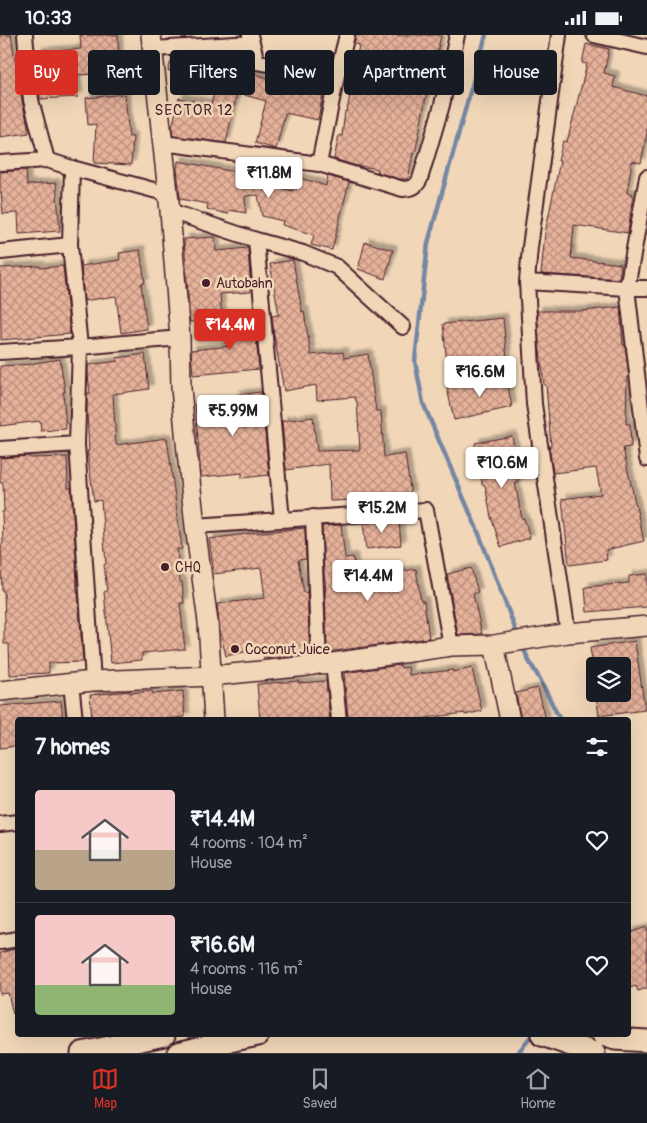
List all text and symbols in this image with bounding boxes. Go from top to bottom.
text: 10:33 [25,6,72,30]
chip: Buy [15,50,78,95]
chip: Rent [88,50,160,95]
chip: Filters [170,50,255,95]
chip: New [265,50,334,95]
chip: Apartment [344,50,464,95]
chip: House [474,50,557,95]
district label: SECTOR 12 [155,101,233,120]
pin: ₹11.8M [228,156,310,199]
text: ₹11.8M [246,163,292,183]
place label: Autobahn [216,275,273,292]
marker: Autobahn [200,277,212,289]
pin: ₹14.4M [189,309,271,351]
text: ₹14.4M [205,315,255,335]
pin: ₹16.6M [439,355,521,398]
text: ₹16.6M [455,362,505,382]
pin: ₹5.99M [192,395,274,437]
text: ₹5.99M [208,401,258,421]
pin: ₹10.6M [461,447,543,489]
text: ₹10.6M [476,453,528,473]
pin: ₹15.2M [341,491,423,534]
text: ₹15.2M [358,498,406,518]
place label: CHQ [175,559,201,576]
pin: ₹14.4M [327,559,409,602]
marker: CHQ [159,561,171,573]
text: ₹14.4M [343,566,393,586]
place label: Coconut Juice [245,641,330,658]
marker: Coconut Juice [229,643,241,655]
map controls [586,657,631,702]
button: layers [586,657,631,702]
icon: filters [583,733,611,761]
text: 7 homes [35,734,110,761]
text: ₹14.4M [190,806,255,833]
icon: home [75,810,135,870]
icon: heart [583,826,611,854]
text: 4 rooms · 104 m² [190,833,308,853]
text: House [190,853,232,873]
text: ₹16.6M [190,932,255,959]
icon: home [75,935,135,995]
icon: heart [583,951,611,979]
text: 4 rooms · 116 m² [190,959,303,979]
text: House [190,979,232,999]
tab: Map [91,1065,119,1112]
tab: Saved [302,1065,337,1112]
tab: Home [520,1065,555,1112]

